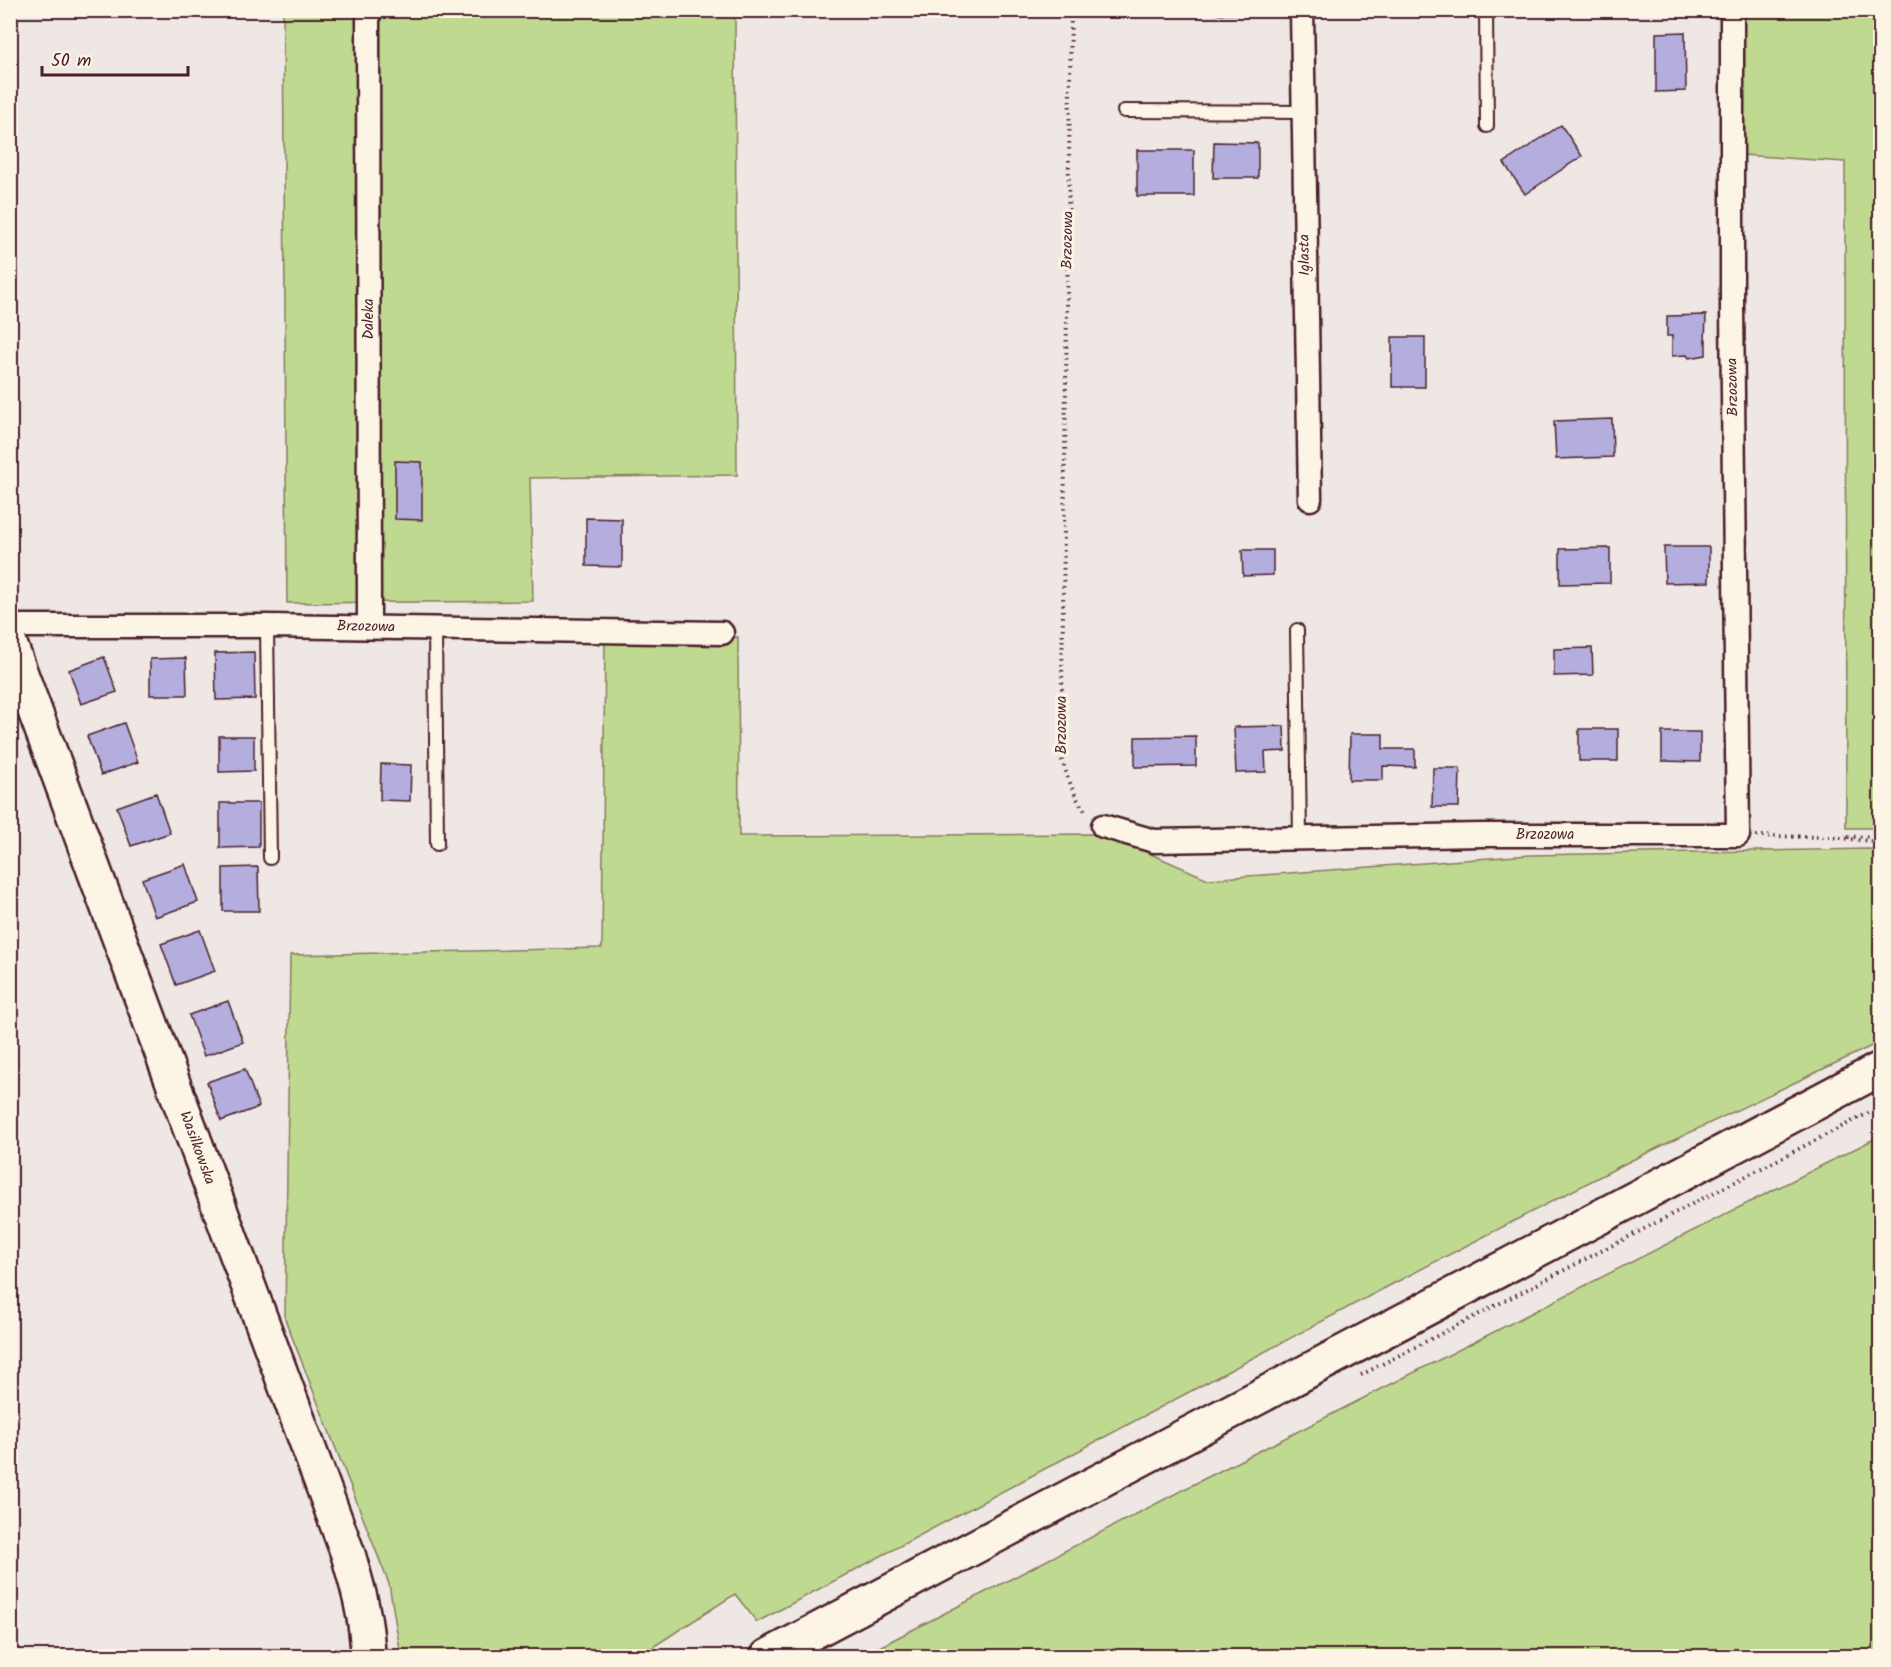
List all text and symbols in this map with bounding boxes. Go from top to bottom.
scale bar [42,39,188,77]
text: 50 m [51,47,91,76]
street label: Brzozowa [1055,211,1081,269]
street label: Iglasta [1293,234,1317,276]
street label: Daleka [357,298,381,340]
street label: Brzozowa [1720,358,1746,416]
street label: Brzozowa [337,614,395,640]
street label: Brzozowa [1050,696,1074,754]
street label: Brzozowa [1516,823,1574,847]
street label: Wasilkowska [173,1108,221,1188]

